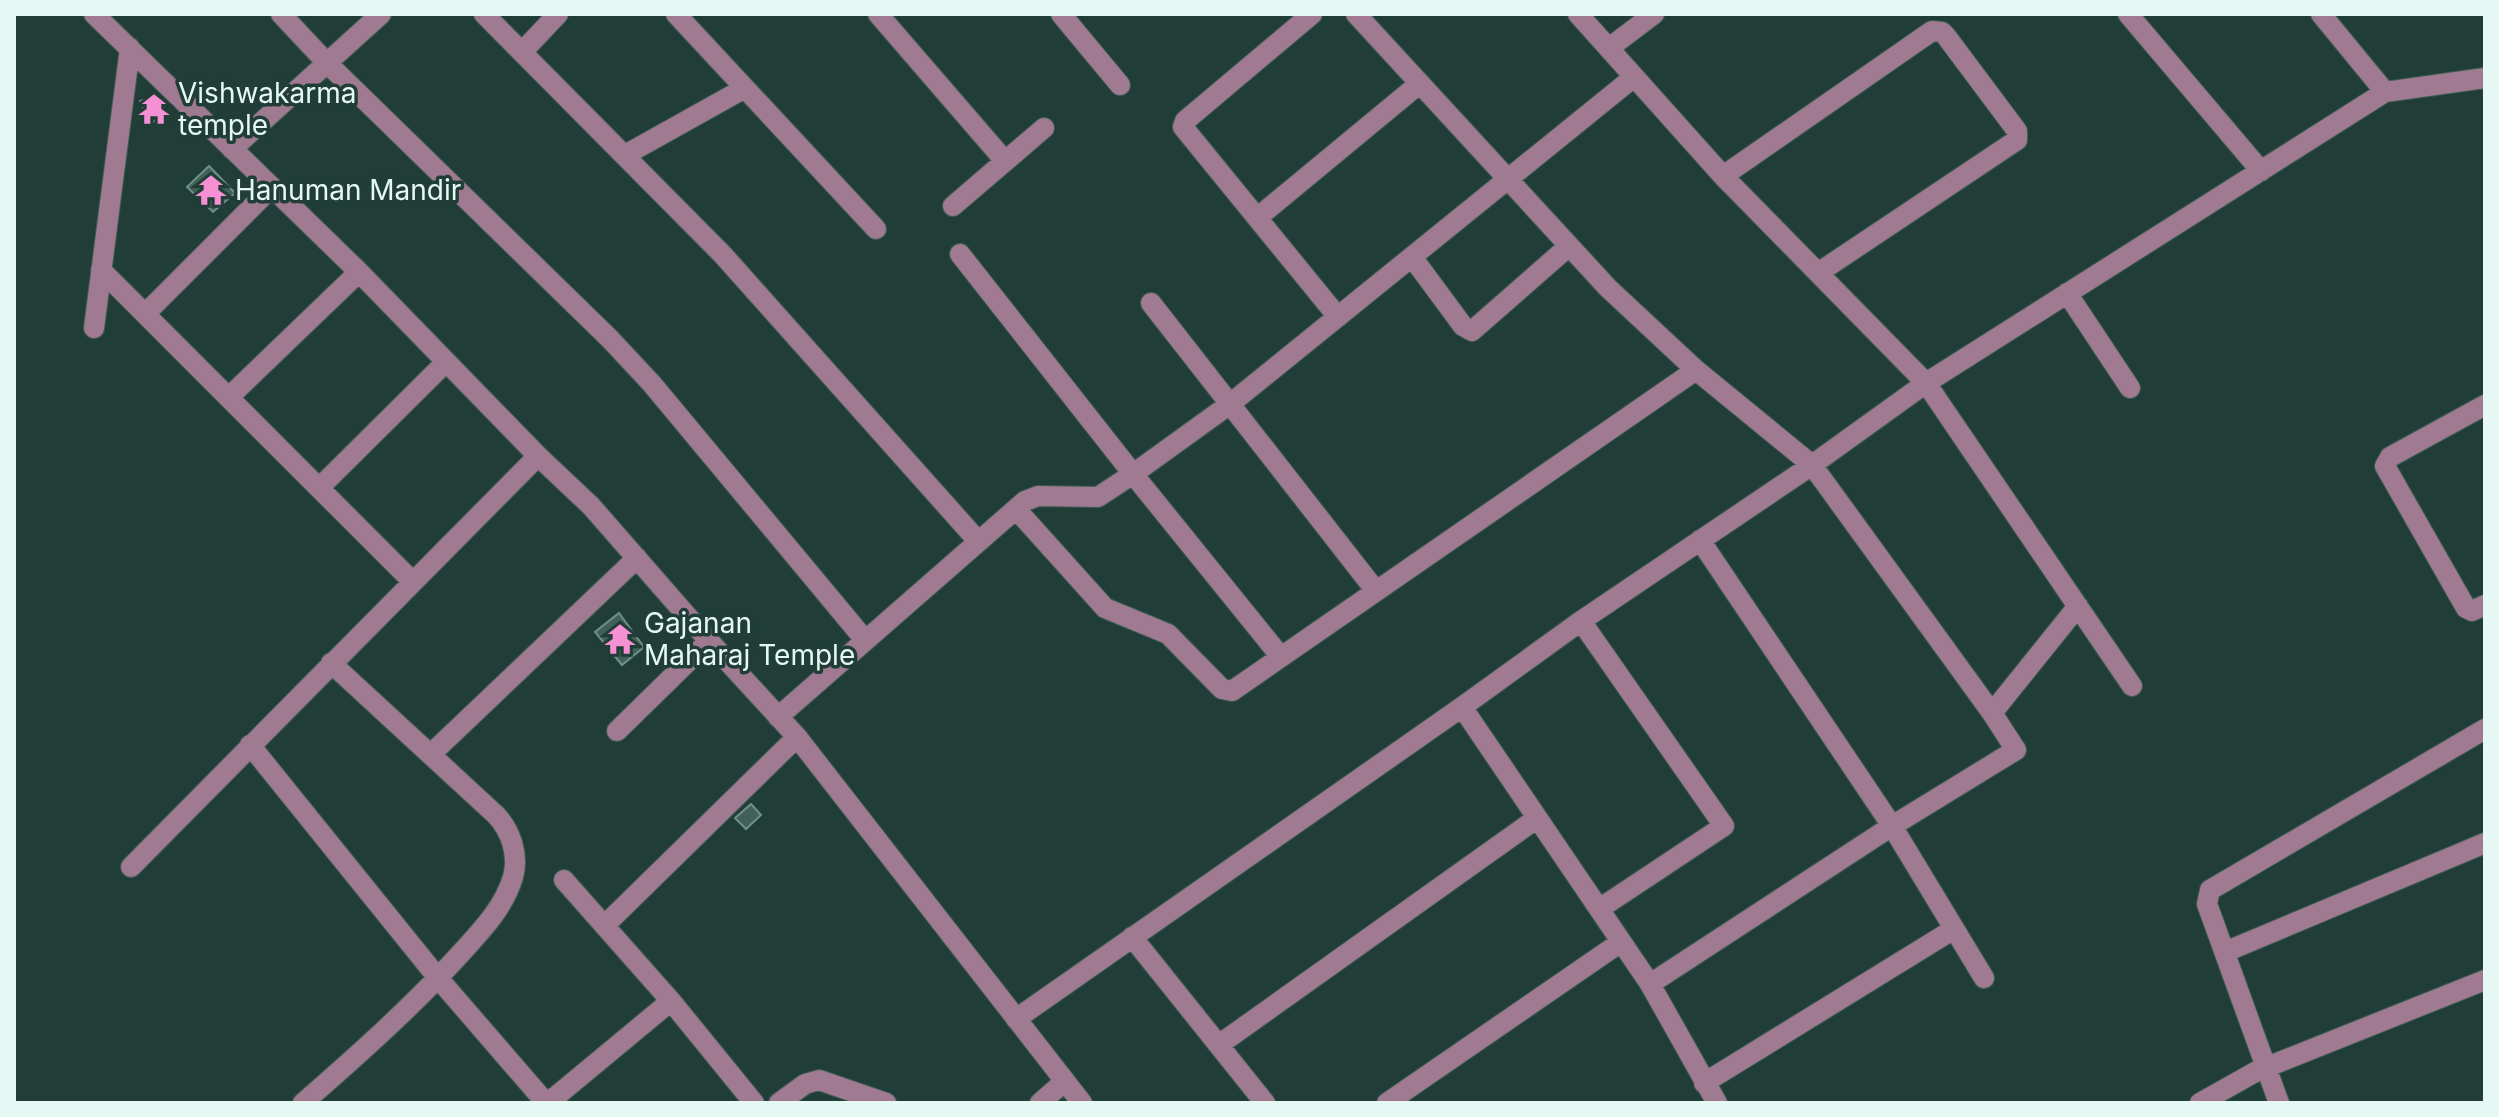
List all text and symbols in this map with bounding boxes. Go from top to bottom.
place label: Vishwakarma temple [178,76,356,142]
temple icon: Vishwakarma temple [137,92,171,126]
temple icon: Hanuman Mandir [194,173,228,207]
place label: Hanuman Mandir [235,173,461,207]
place label: Gajanan Maharaj Temple [644,606,855,672]
temple icon: Gajanan Maharaj Temple [603,622,637,656]

